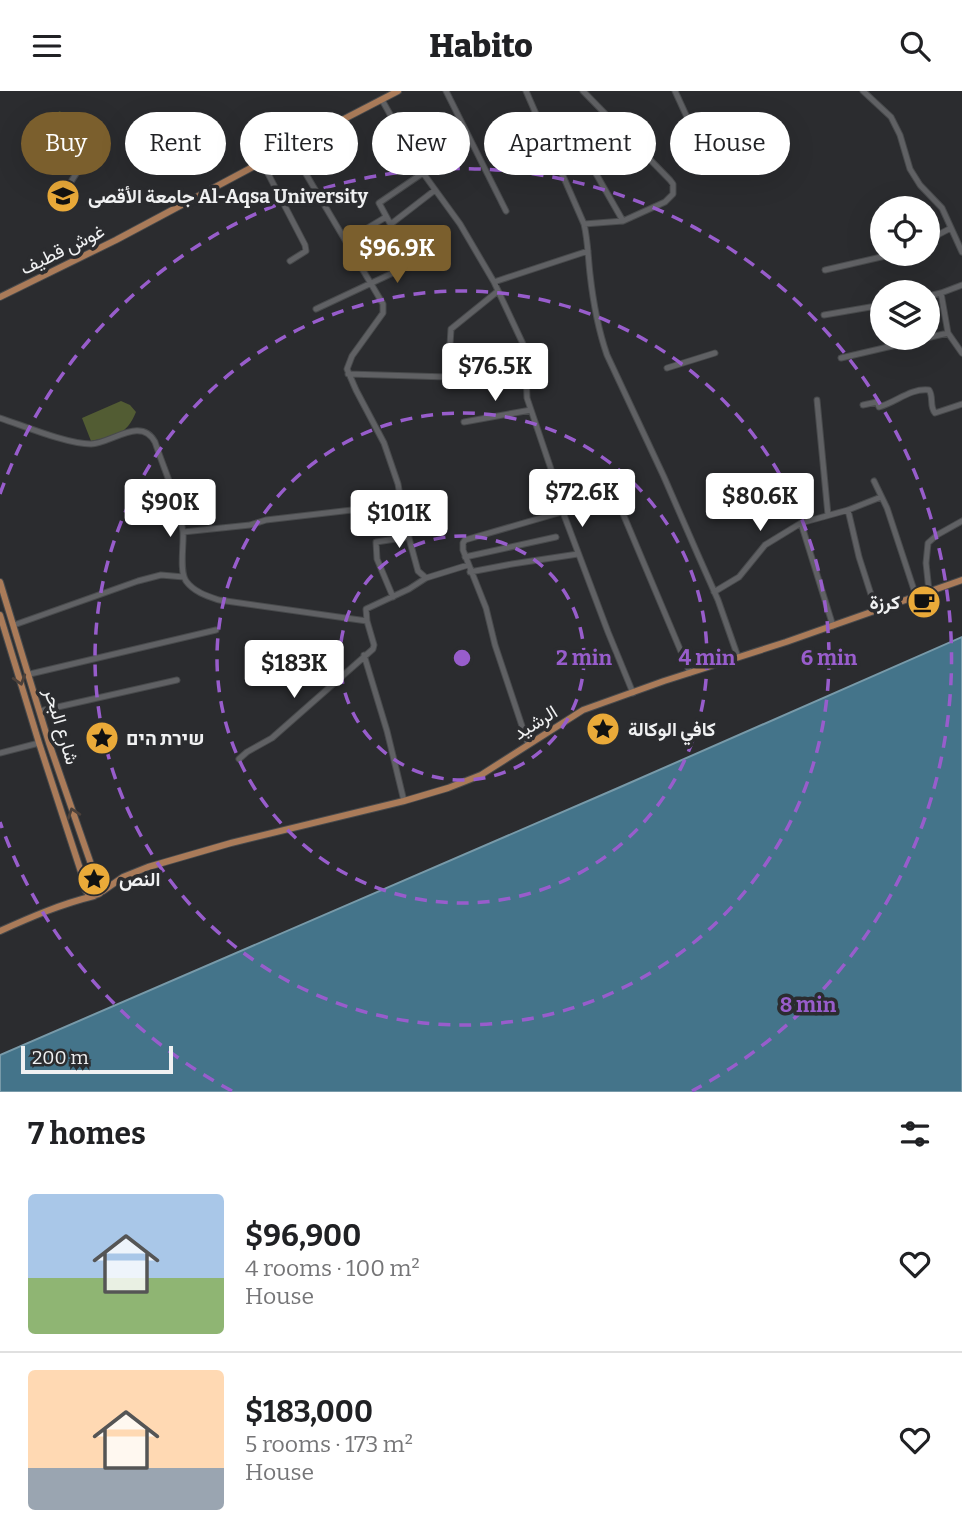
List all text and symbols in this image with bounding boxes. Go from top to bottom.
icon: menu [28,27,66,65]
text: Habito [429,27,533,65]
icon: search [896,27,934,65]
chip: Buy [21,112,111,175]
chip: Rent [125,112,226,175]
chip: Filters [240,112,358,175]
chip: New [372,112,470,175]
chip: Apartment [484,112,656,175]
chip: House [670,112,790,175]
school or university icon: جامعة الأقصى Al-Aqsa University [44,177,82,215]
place label: جامعة الأقصى Al-Aqsa University [88,185,368,208]
map controls [870,196,940,350]
button: locate [870,196,940,266]
street label: غوش قطيف [16,219,108,280]
pin: $96.9K [340,225,454,285]
text: $96.9K [359,234,435,262]
button: layers [870,280,940,350]
pin: $76.5K [438,343,552,403]
text: $76.5K [458,352,532,380]
pin: $72.6K [525,469,639,529]
pin: $80.6K [703,473,817,533]
text: $72.6K [545,478,619,506]
pin: $90K [129,479,211,539]
text: $80.6K [722,482,798,510]
text: $90K [141,488,199,516]
pin: $101K [350,491,448,550]
text: $101K [367,499,431,527]
cafe icon: كرزة [905,583,943,621]
place label: كرزة [870,591,900,615]
pin: $183K [245,641,343,700]
text: 2 min [556,645,612,671]
text: 4 min [679,645,736,671]
text: 6 min [801,645,858,671]
centre of rings [450,646,474,670]
text: $183K [261,649,327,677]
one-way arrow [12,674,27,686]
street label: شارع البحر [38,684,84,767]
street label: الرشيد [509,700,562,745]
place icon: كافي الوكالة [584,710,622,748]
place label: كافي الوكالة [628,718,716,746]
place icon: שירת הים [83,719,121,757]
place label: שירת הים [126,727,205,750]
one-way arrow [67,807,81,819]
place icon: النص [75,860,113,898]
place label: النص [119,868,160,891]
text: 8 min [780,992,837,1018]
scale bar [21,1043,173,1075]
text: 200 m [32,1046,89,1069]
icon: filters [896,1115,934,1153]
text: 7 homes [28,1116,146,1152]
text: $96,900 [245,1218,361,1254]
icon: home [84,1222,168,1306]
icon: heart [896,1245,934,1283]
text: 4 rooms · 100 m² [245,1254,420,1282]
text: House [245,1282,314,1310]
text: $183,000 [245,1394,373,1430]
icon: home [84,1398,168,1482]
icon: heart [896,1421,934,1459]
text: 5 rooms · 173 m² [245,1430,413,1458]
text: House [245,1458,314,1486]

